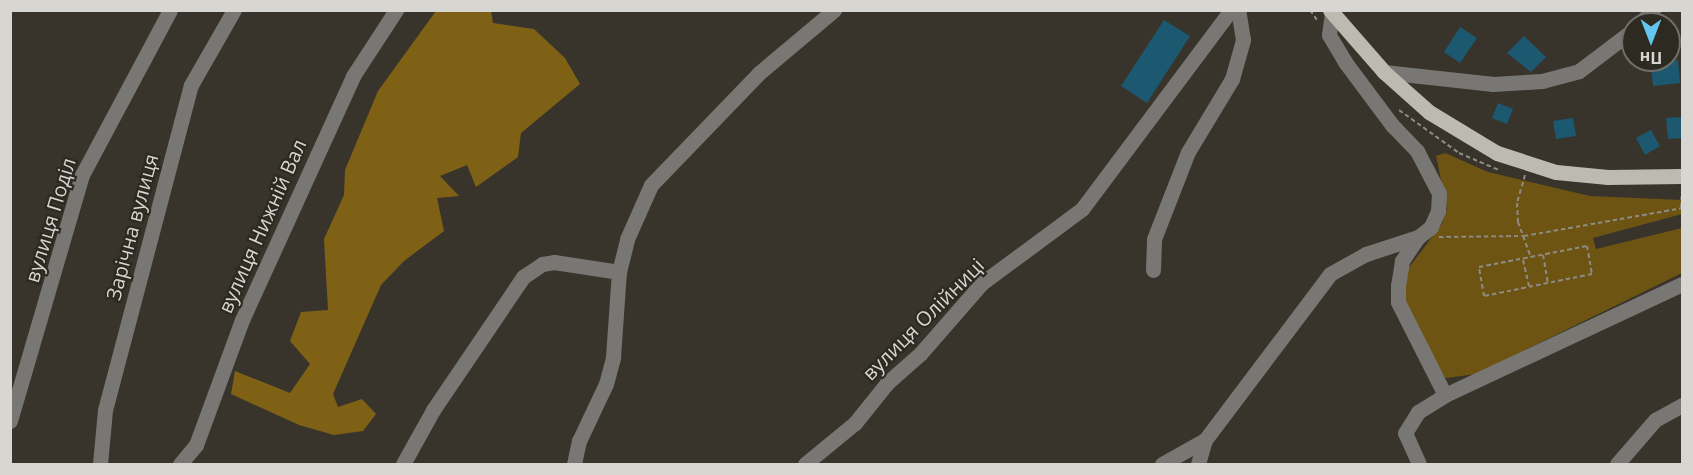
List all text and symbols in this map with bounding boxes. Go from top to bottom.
north arrow [1621,12,1681,72]
text: Пн [1640,47,1662,69]
street label: вулиця Нижній Вал [213,135,311,317]
street label: Зарічна вулиця [101,151,163,303]
street label: вулиця Поділ [20,155,80,285]
street label: вулиця Олійниці [857,253,989,385]

